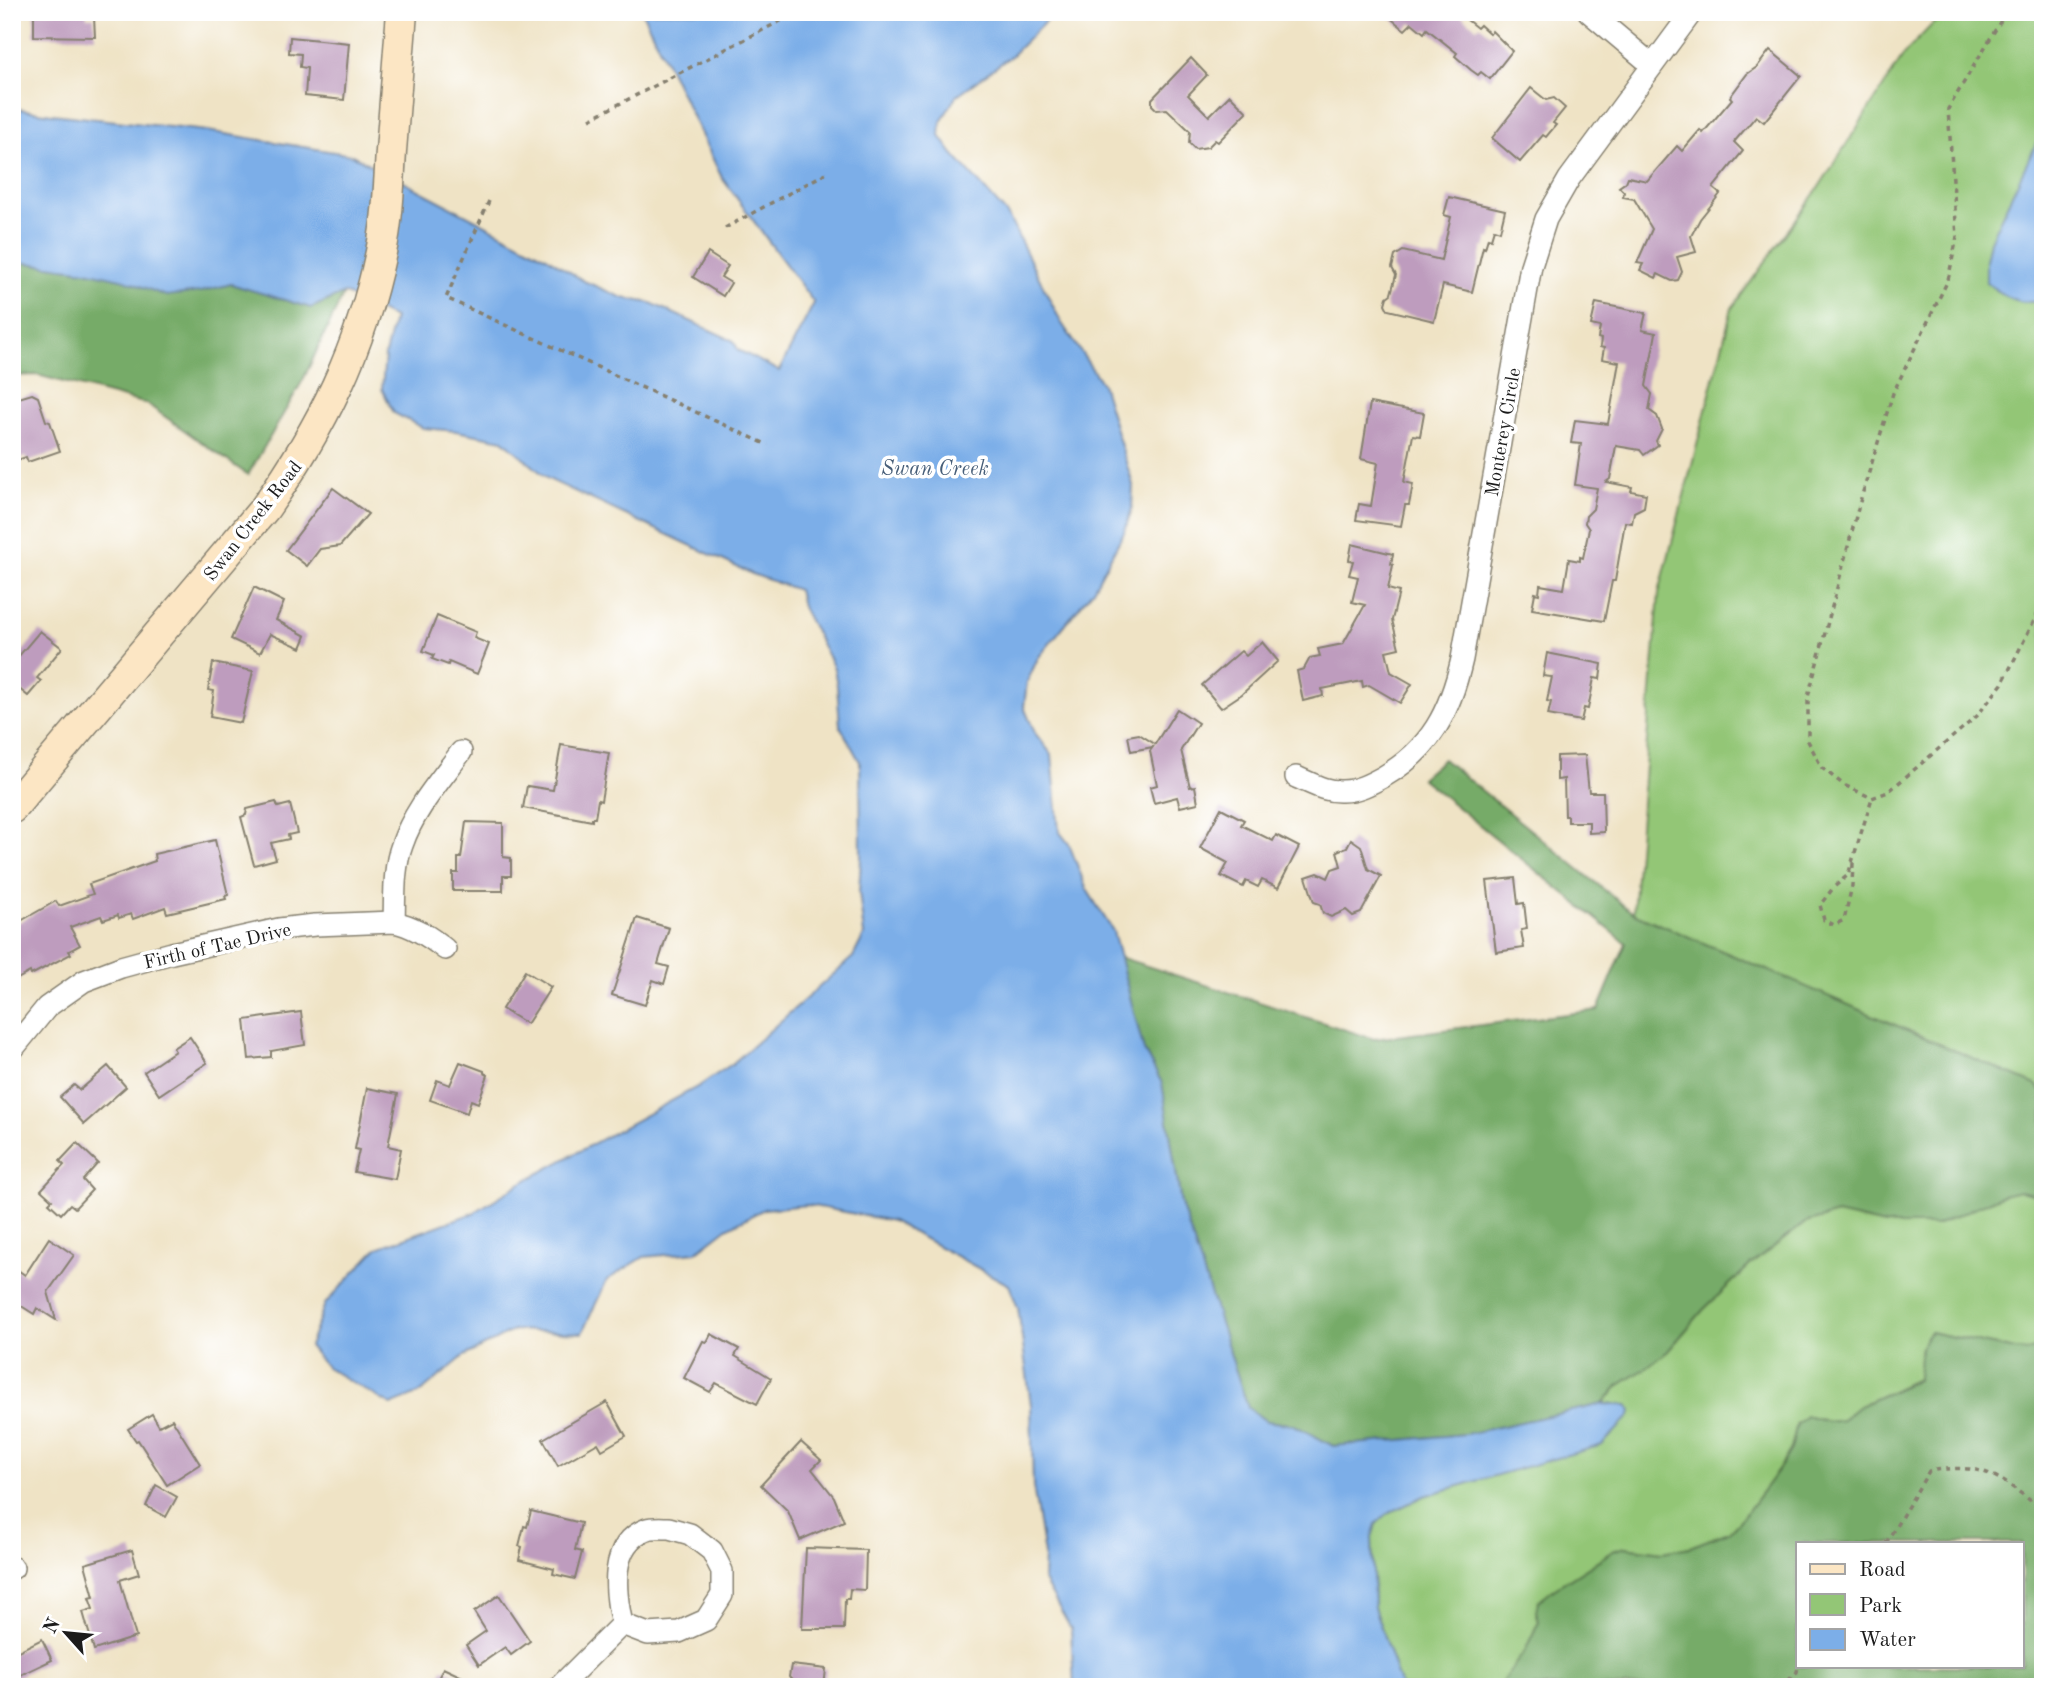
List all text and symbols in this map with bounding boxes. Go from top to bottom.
street label: Monterey Circle [1484,366,1525,498]
street label: Swan Creek Road [201,458,307,585]
water label: Swan Creek [881,459,989,480]
street label: Firth of Tae Drive [142,921,293,974]
legend [1796,1542,2024,1668]
text: Road [1859,1560,1906,1581]
text: Park [1859,1596,1902,1617]
north arrow [32,1598,102,1668]
text: N [41,1615,65,1637]
text: Water [1859,1630,1916,1651]

